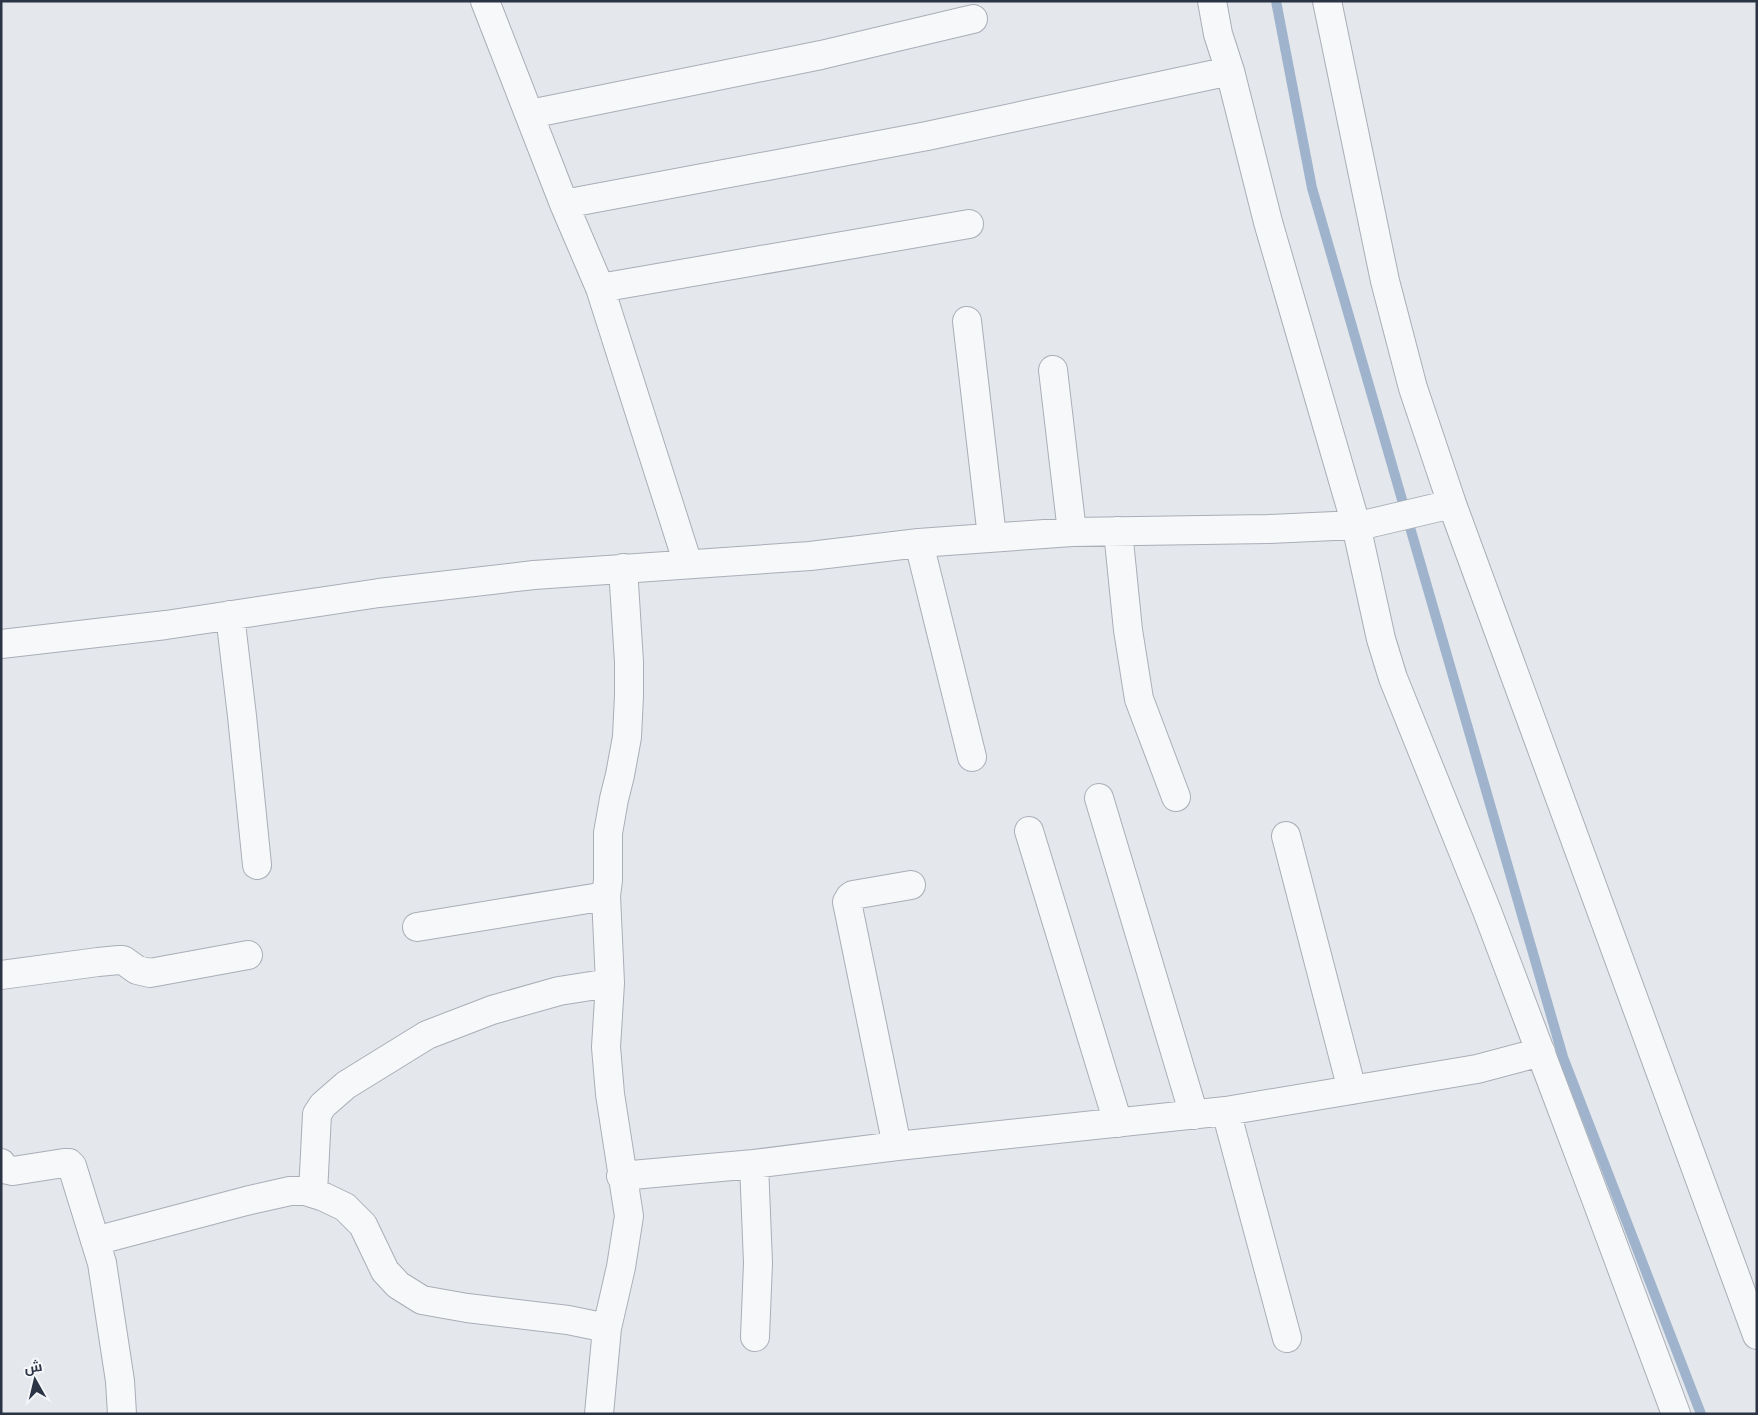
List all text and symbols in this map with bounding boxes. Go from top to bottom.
north arrow [10,1355,60,1405]
text: ش [23,1358,43,1377]

